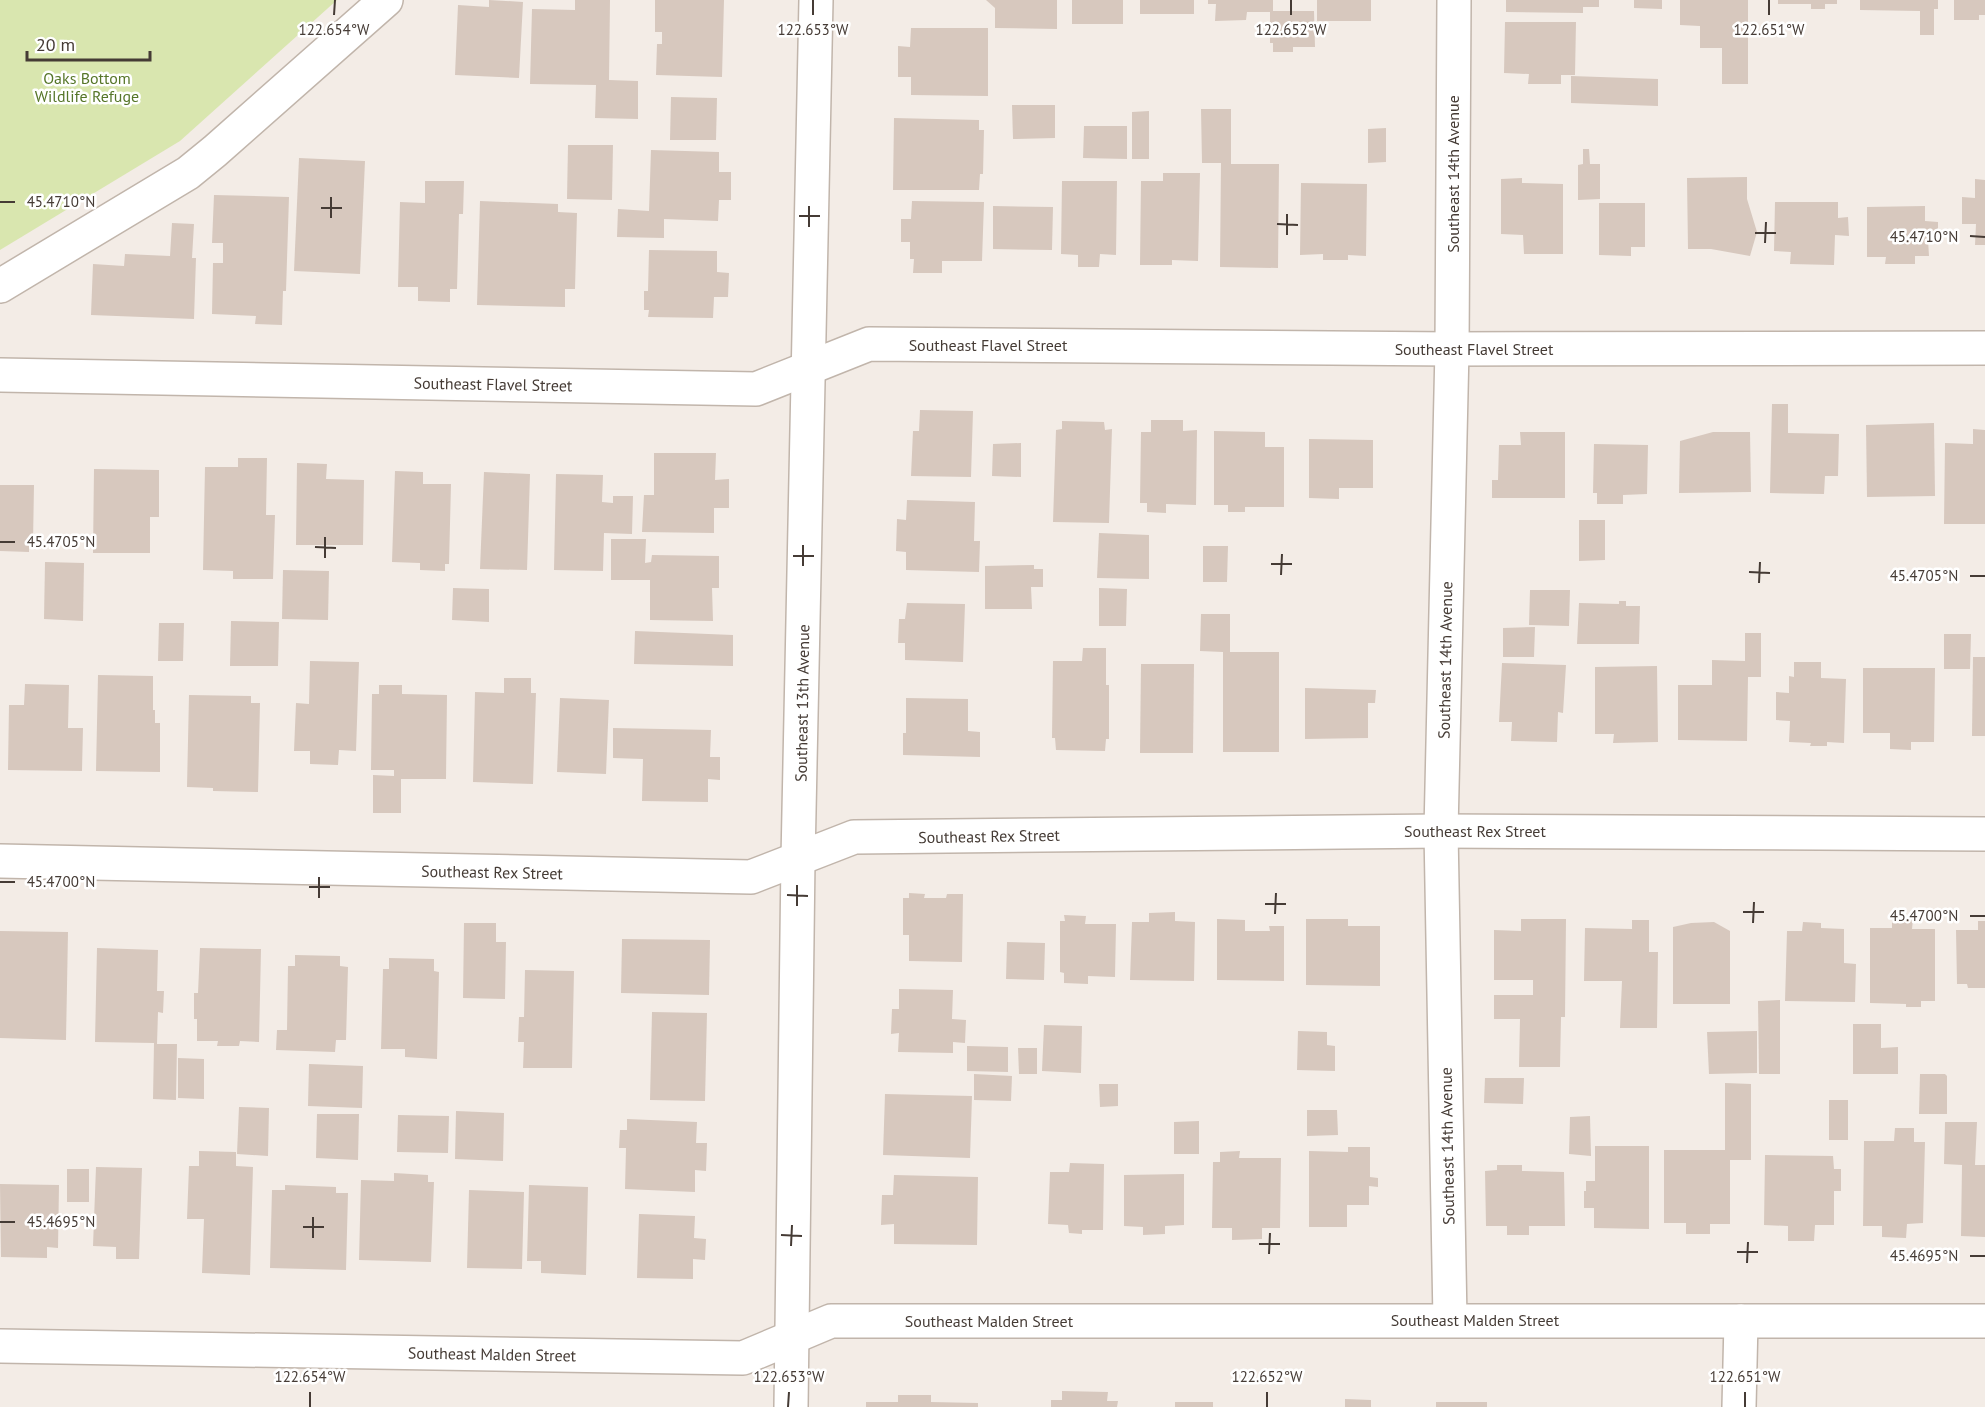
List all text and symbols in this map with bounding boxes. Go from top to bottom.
text: 122.654°W [298,20,370,39]
text: 122.653°W [777,20,849,39]
text: 122.652°W [1255,20,1327,39]
text: 122.651°W [1733,20,1805,39]
scale bar [27,24,150,62]
text: 20 m [36,33,75,56]
park label: Oaks Bottom Wildlife Refuge [35,68,139,106]
street label: Southeast 14th Avenue [1443,95,1463,253]
text: 45.4710°N [27,192,95,211]
text: 45.4710°N [1890,227,1958,246]
street label: Southeast Flavel Street [909,335,1068,355]
street label: Southeast Flavel Street [1395,339,1554,359]
street label: Southeast Flavel Street [413,373,573,395]
text: 45.4705°N [27,532,95,551]
text: 45.4705°N [1890,566,1958,585]
street label: Southeast 14th Avenue [1434,581,1456,739]
street label: Southeast 13th Avenue [791,624,813,782]
street label: Southeast Rex Street [1404,821,1546,841]
street label: Southeast Rex Street [918,825,1061,847]
street label: Southeast Rex Street [421,861,564,883]
text: 45.4700°N [27,872,95,891]
text: 45.4700°N [1890,906,1958,925]
street label: Southeast 14th Avenue [1436,1067,1458,1225]
text: 45.4695°N [27,1212,95,1231]
text: 45.4695°N [1890,1246,1958,1265]
street label: Southeast Malden Street [1391,1310,1560,1330]
street label: Southeast Malden Street [905,1311,1074,1331]
street label: Southeast Malden Street [408,1343,577,1365]
text: 122.654°W [274,1367,346,1386]
text: 122.653°W [753,1367,825,1386]
text: 122.652°W [1231,1367,1303,1386]
text: 122.651°W [1709,1367,1781,1386]

